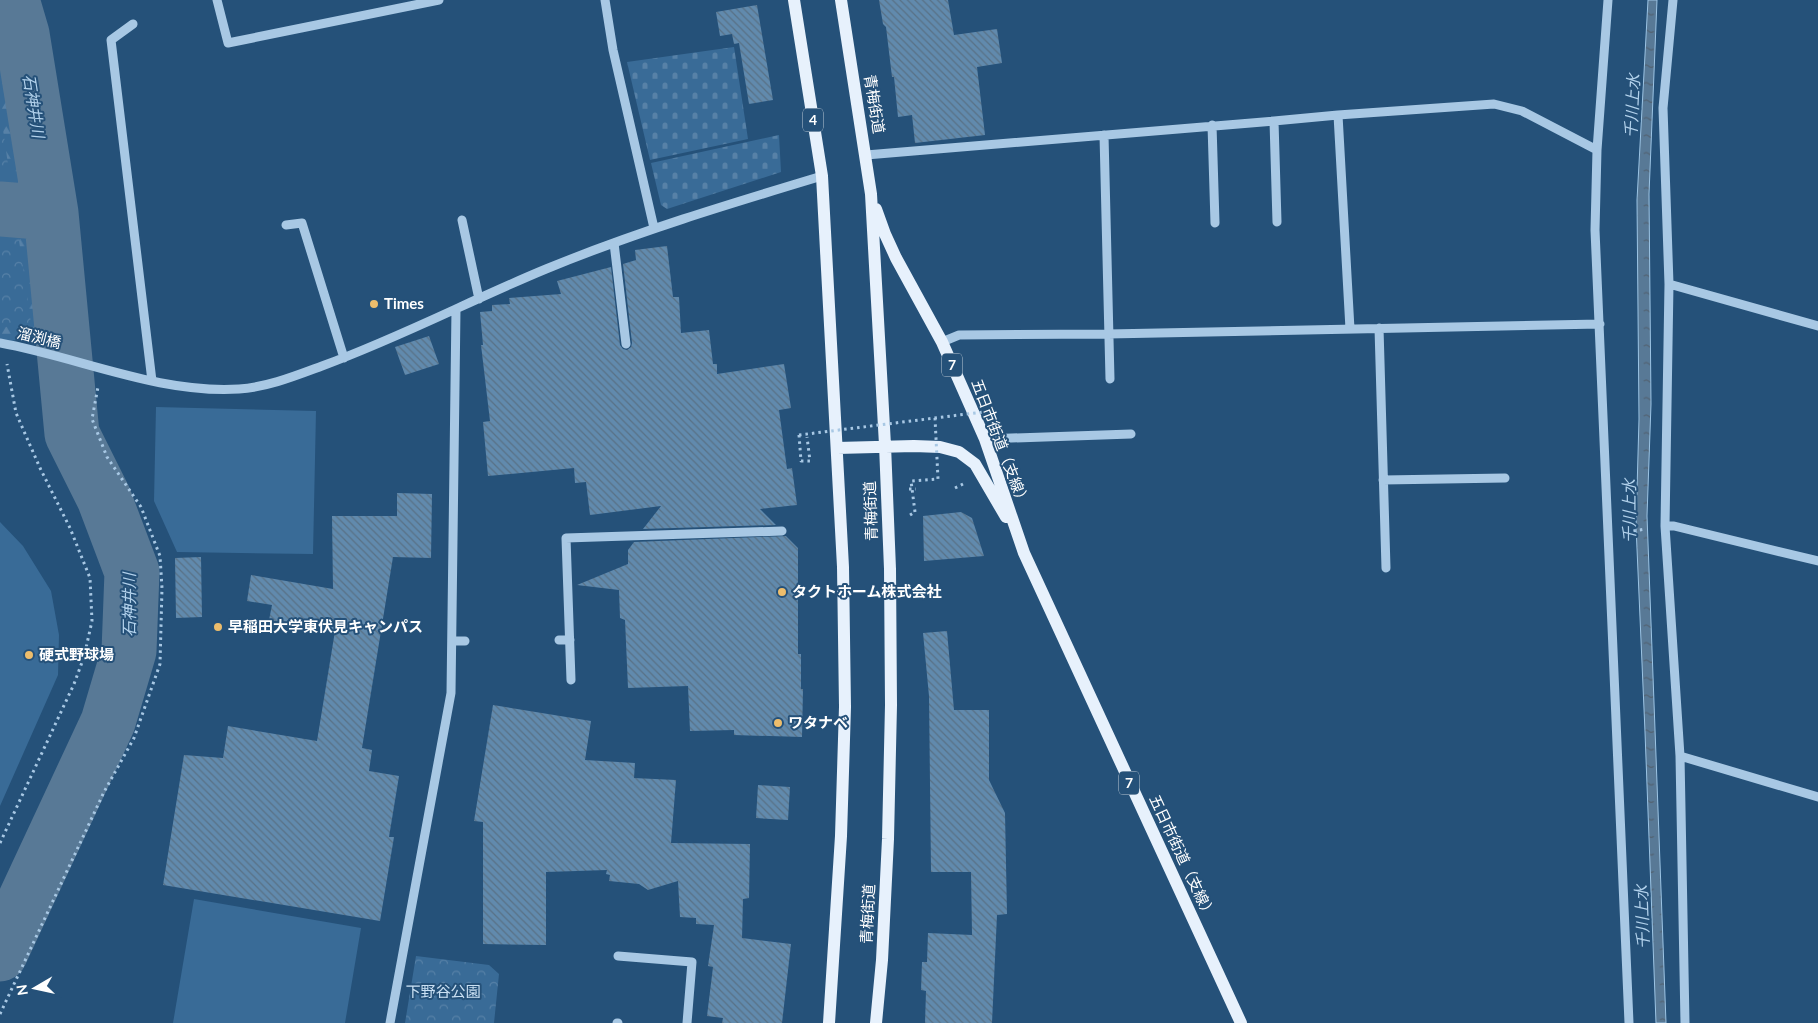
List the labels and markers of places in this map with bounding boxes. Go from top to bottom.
place label: Times [384,294,424,312]
marker: Times [368,298,380,310]
place label: タクトホーム株式会社 [792,582,942,600]
marker: タクトホーム株式会社 [776,586,788,598]
place label: 早稲田大学東伏見キャンパス [228,617,423,635]
marker: 早稲田大学東伏見キャンパス [212,621,224,633]
place label: 硬式野球場 [39,645,114,663]
marker: 硬式野球場 [23,649,35,661]
place label: ワタナベ [788,713,848,731]
marker: ワタナベ [772,717,784,729]

